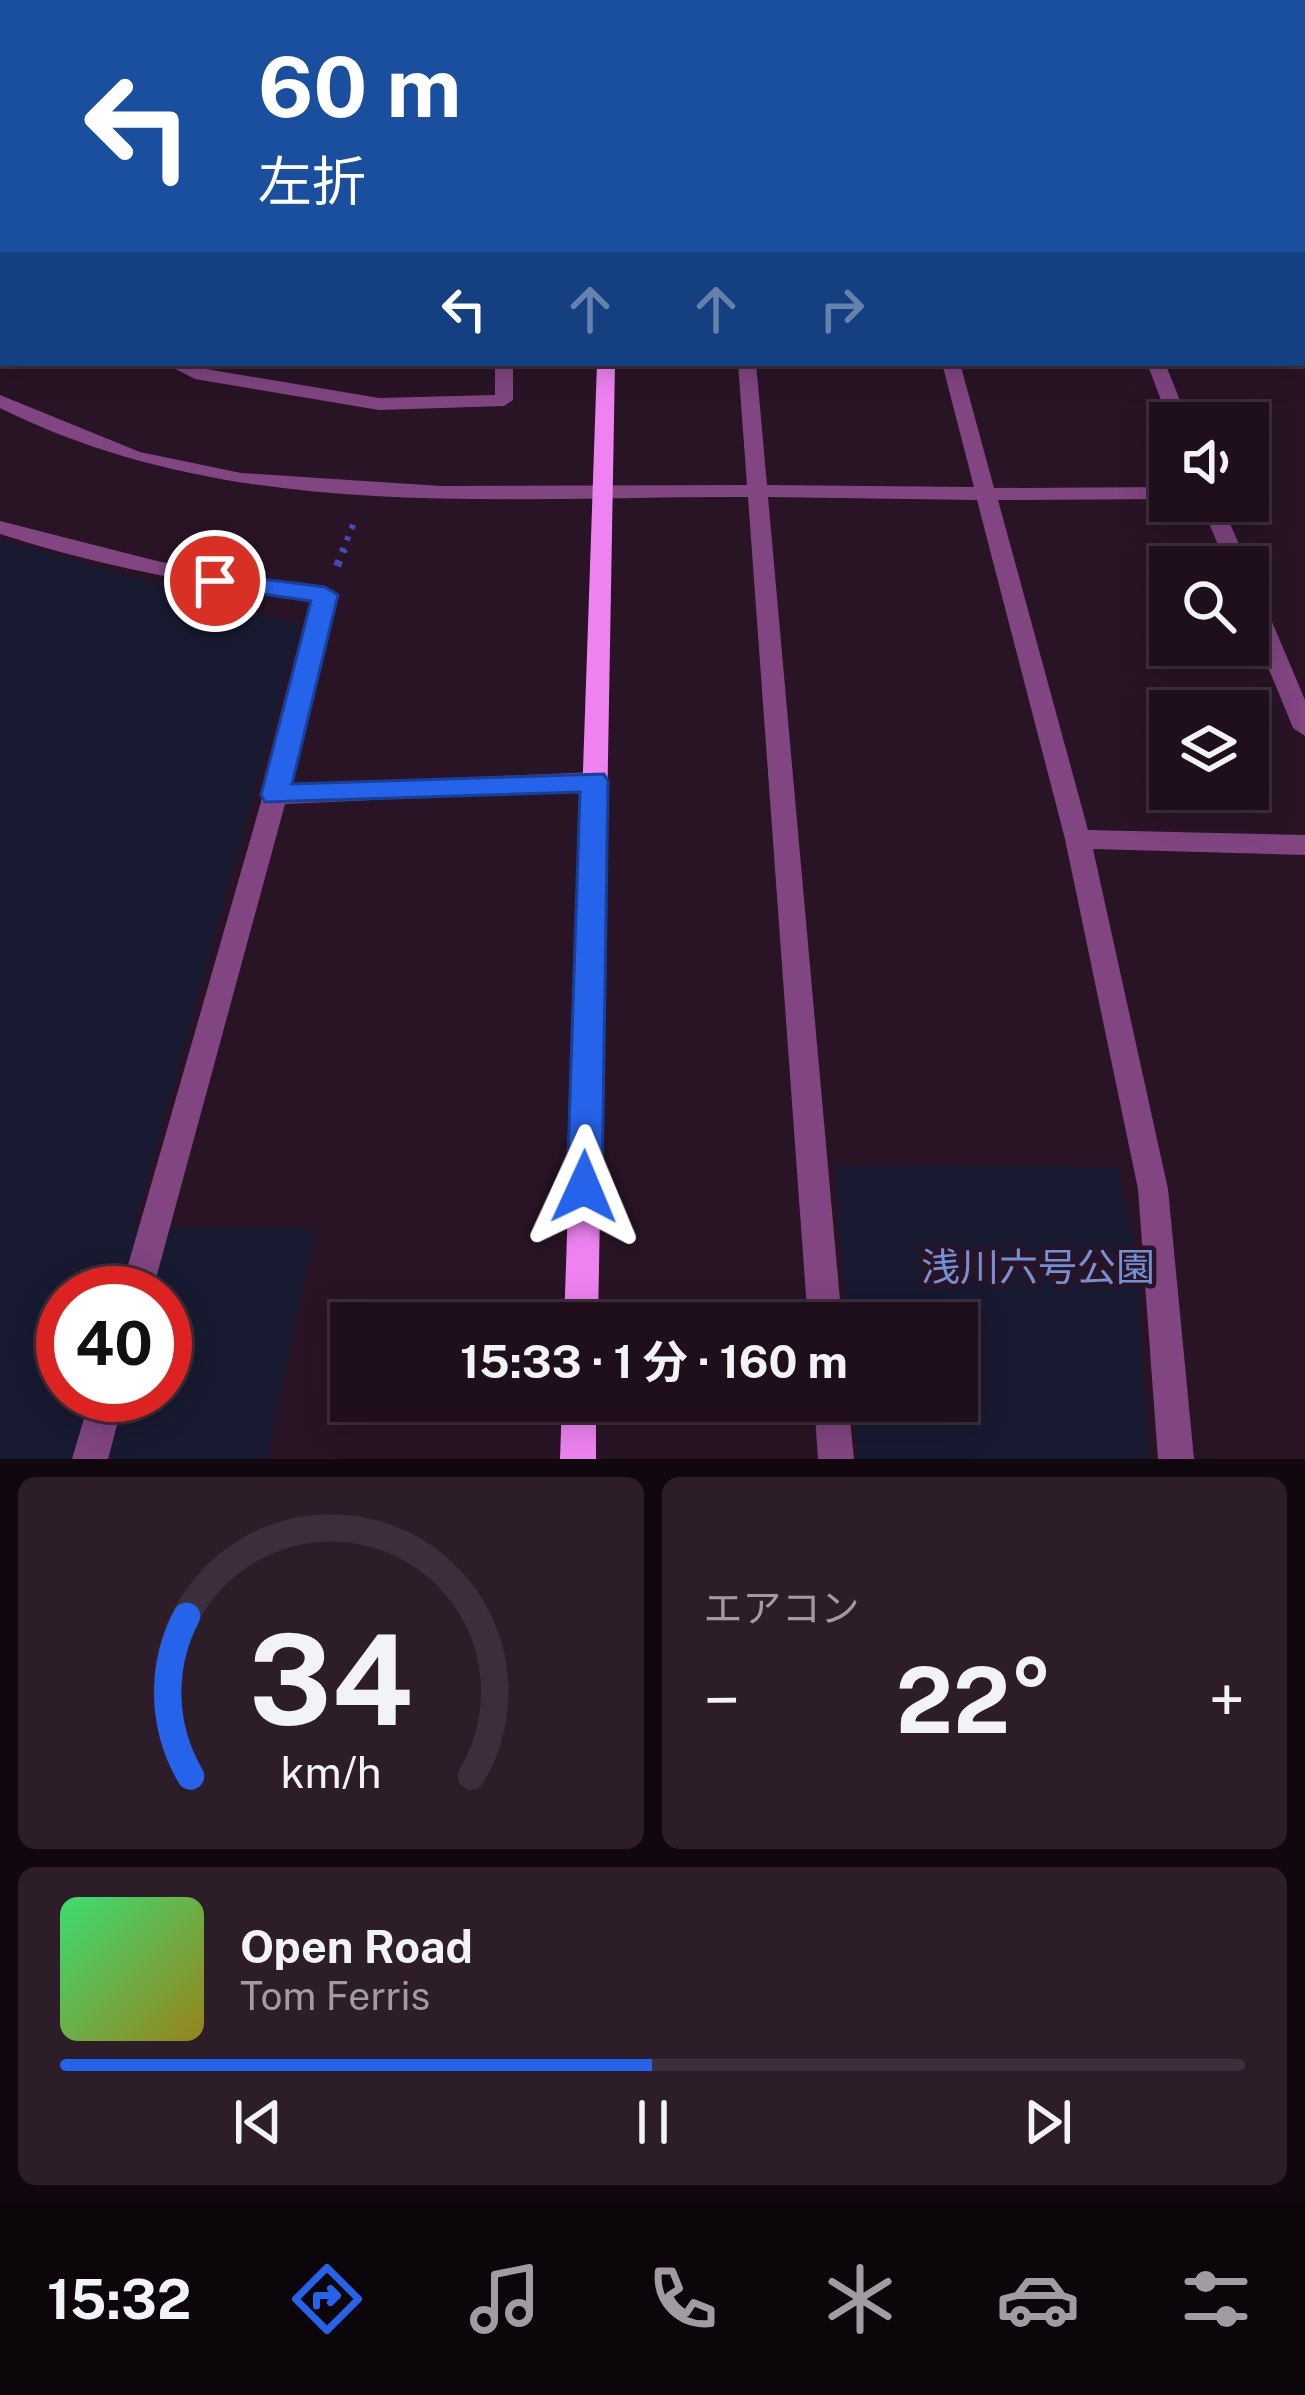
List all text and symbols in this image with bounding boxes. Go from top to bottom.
text: 60 m [258,37,462,136]
icon: left [60,48,216,204]
text: 左折 [258,150,366,213]
icon: left [431,276,497,342]
icon: ahead [557,276,623,342]
icon: ahead [683,276,749,342]
icon: right [809,276,875,342]
map controls [1149,402,1269,810]
button: sound [1149,402,1269,522]
pin [164,530,266,632]
button: search [1149,546,1269,666]
icon: arrive [182,548,248,614]
button: layers [1149,690,1269,810]
position arrow [521,1124,647,1250]
park label: 浅川六号公園 [921,1244,1155,1290]
speed limit sign: 40 [36,1266,192,1422]
text: 15:33 · 1 分 · 160 m [460,1335,848,1388]
text: エアコン [704,1585,860,1631]
text: 34 [249,1606,413,1753]
text: 22° [896,1647,1053,1753]
text: − [704,1661,740,1739]
text: + [1208,1661,1245,1739]
text: km/h [280,1747,381,1798]
text: Open Road [240,1920,473,1973]
text: Tom Ferris [240,1973,430,2019]
icon: previous [225,2089,291,2155]
icon: pause [620,2089,686,2155]
icon: next [1015,2089,1081,2155]
icon: directions [285,2257,369,2341]
icon: music [463,2257,547,2341]
icon: phone [641,2257,725,2341]
icon: climate [818,2257,902,2341]
icon: car [996,2257,1080,2341]
icon: filters [1174,2257,1258,2341]
text: 15:32 [47,2268,191,2331]

